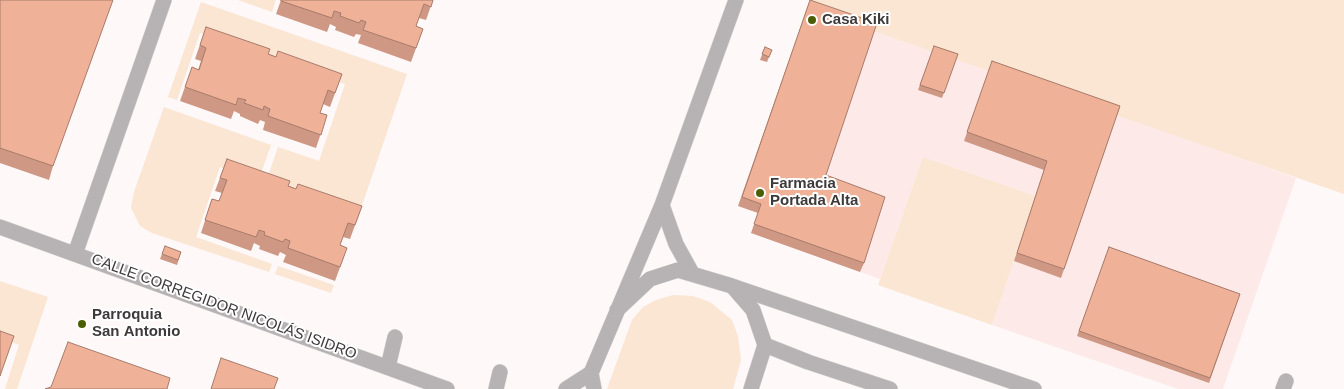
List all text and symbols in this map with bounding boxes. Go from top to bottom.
place label: Casa Kiki [822,11,890,29]
marker: Casa Kiki [806,14,818,26]
place label: Farmacia Portada Alta [770,175,858,210]
marker: Farmacia Portada Alta [754,187,766,199]
street label: CALLE CORREGIDOR NICOLÁS ISIDRO [89,251,359,363]
place label: Parroquia San Antonio [92,306,180,341]
marker: Parroquia San Antonio [76,318,88,330]

